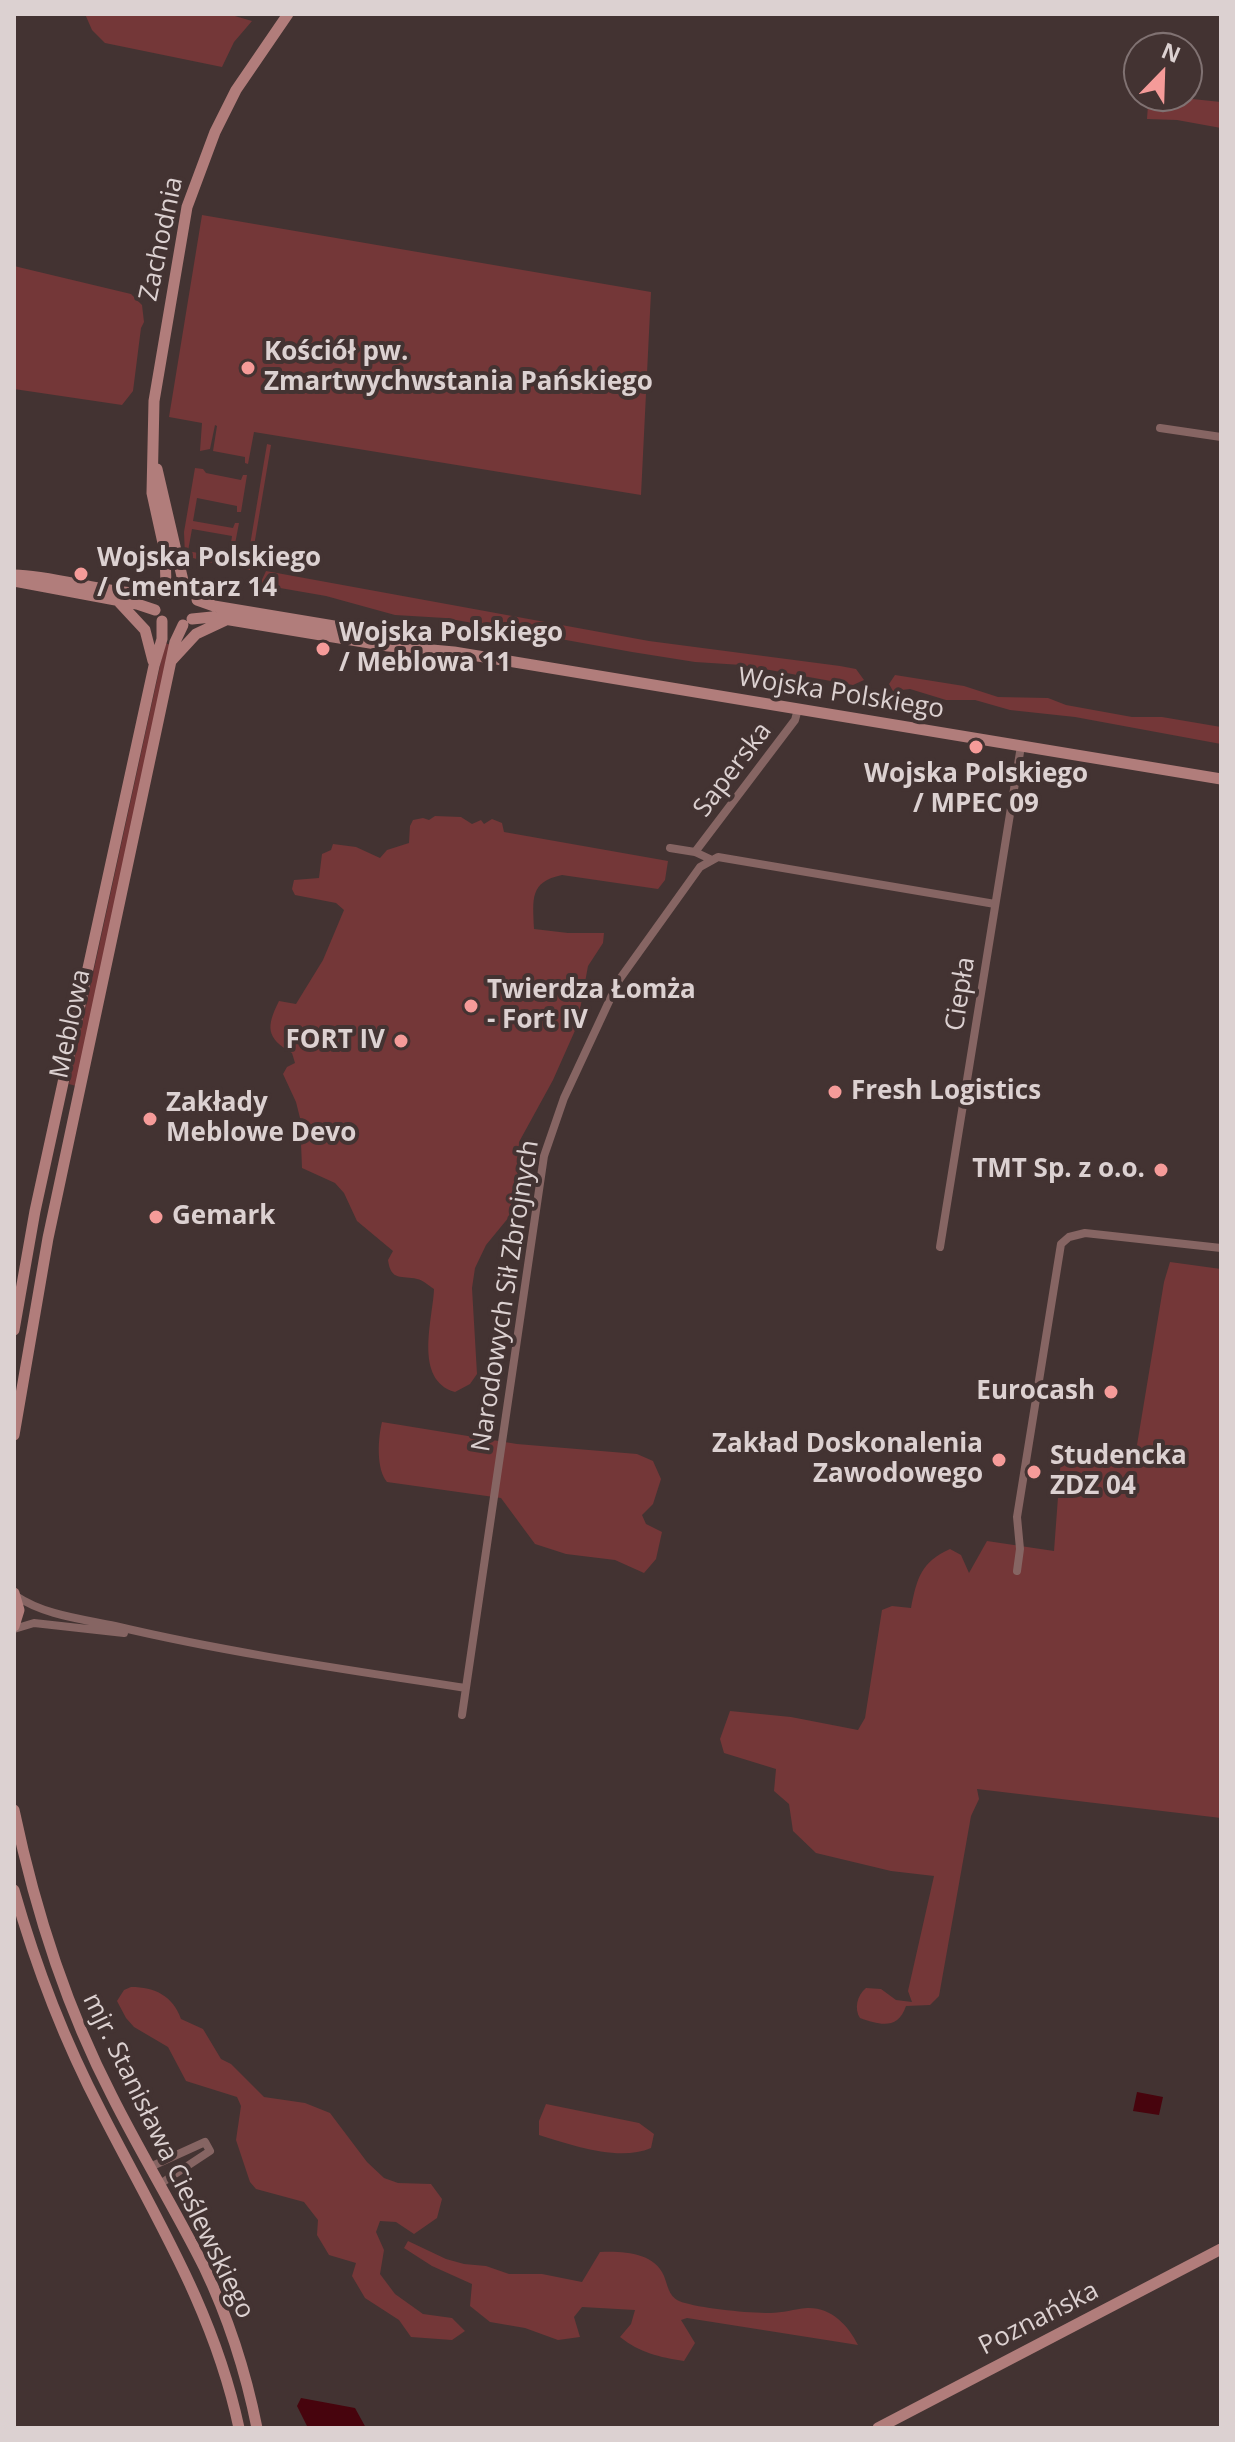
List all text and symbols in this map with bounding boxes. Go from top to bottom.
north arrow [1123,32,1203,112]
text: N [1157,34,1186,69]
street label: Zachodnia [134,174,190,304]
place label: Kościół pw. Zmartwychwstania Pańskiego [264,337,653,398]
marker: Kościół pw. Zmartwychwstania Pańskiego [239,359,257,377]
place label: Wojska Polskiego / Cmentarz 14 [97,543,321,604]
marker: Wojska Polskiego / Cmentarz 14 [72,565,90,583]
place label: Wojska Polskiego / Meblowa 11 [339,618,563,680]
marker: Wojska Polskiego / Meblowa 11 [314,640,332,658]
street label: Wojska Polskiego [736,662,946,726]
street label: Saperska [687,717,779,823]
marker: Wojska Polskiego / MPEC 09 [967,738,985,756]
place label: Wojska Polskiego / MPEC 09 [864,759,1088,820]
street label: Ciepła [940,955,982,1033]
street label: Meblowa [44,967,98,1081]
place label: Twierdza Łomża - Fort IV [487,975,696,1036]
marker: Twierdza Łomża - Fort IV [462,997,480,1015]
place label: FORT IV [286,1025,385,1057]
marker: FORT IV [392,1032,410,1050]
place label: Fresh Logistics [851,1076,1041,1108]
marker: Fresh Logistics [826,1083,844,1101]
place label: Zakłady Meblowe Devo [166,1088,356,1150]
marker: Zakłady Meblowe Devo [141,1110,159,1128]
street label: Narodowych Sił Zbrojnych [466,1138,546,1454]
place label: TMT Sp. z o.o. [972,1154,1145,1186]
marker: TMT Sp. z o.o. [1152,1161,1170,1179]
place label: Gemark [172,1201,275,1233]
marker: Gemark [147,1208,165,1226]
place label: Eurocash [976,1376,1095,1408]
marker: Eurocash [1102,1383,1120,1401]
place label: Zakład Doskonalenia Zawodowego [712,1429,983,1490]
place label: Studencka ZDZ 04 [1050,1441,1187,1502]
marker: Zakład Doskonalenia Zawodowego [990,1451,1008,1469]
marker: Studencka ZDZ 04 [1025,1463,1043,1481]
street label: mjr. Stanisława Cieślewskiego [75,1988,261,2324]
street label: Poznańska [974,2276,1104,2362]

